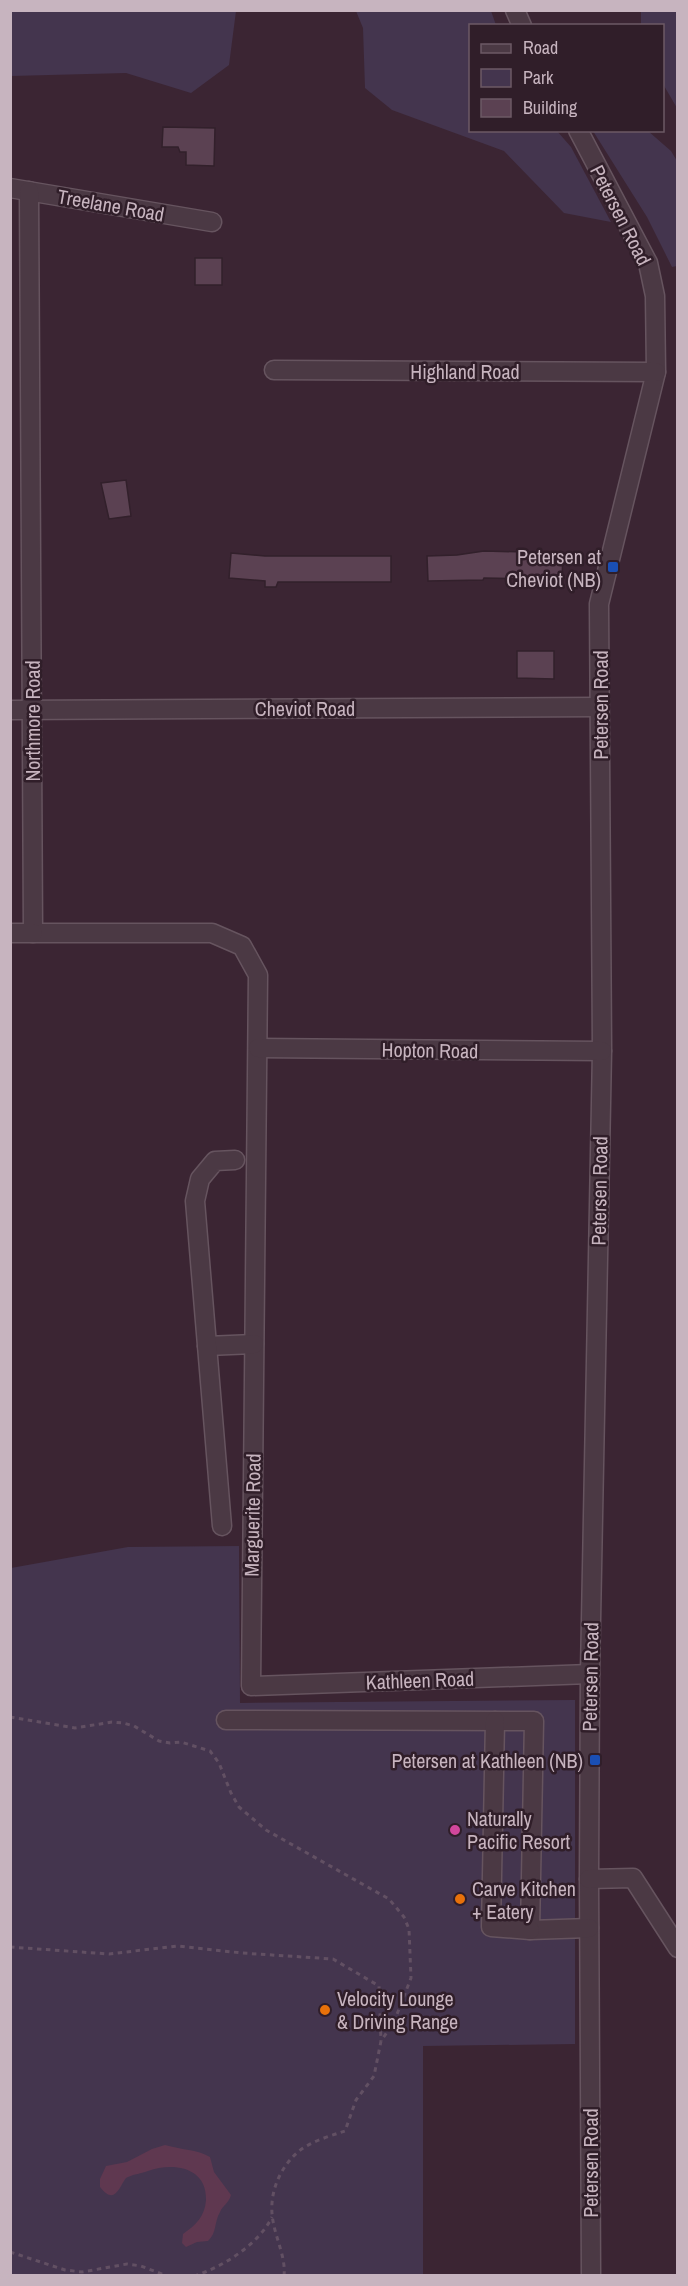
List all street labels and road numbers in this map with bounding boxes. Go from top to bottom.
street label: Petersen Road [584,160,658,270]
street label: Treelane Road [56,182,166,228]
street label: Highland Road [410,358,520,385]
street label: Petersen Road [587,650,614,760]
street label: Northmore Road [19,660,46,782]
street label: Cheviot Road [255,695,355,722]
street label: Hopton Road [381,1036,479,1064]
street label: Petersen Road [585,1136,613,1246]
street label: Marguerite Road [237,1453,267,1577]
street label: Petersen Road [576,1622,604,1732]
street label: Kathleen Road [365,1665,475,1695]
street label: Petersen Road [577,2108,604,2218]

